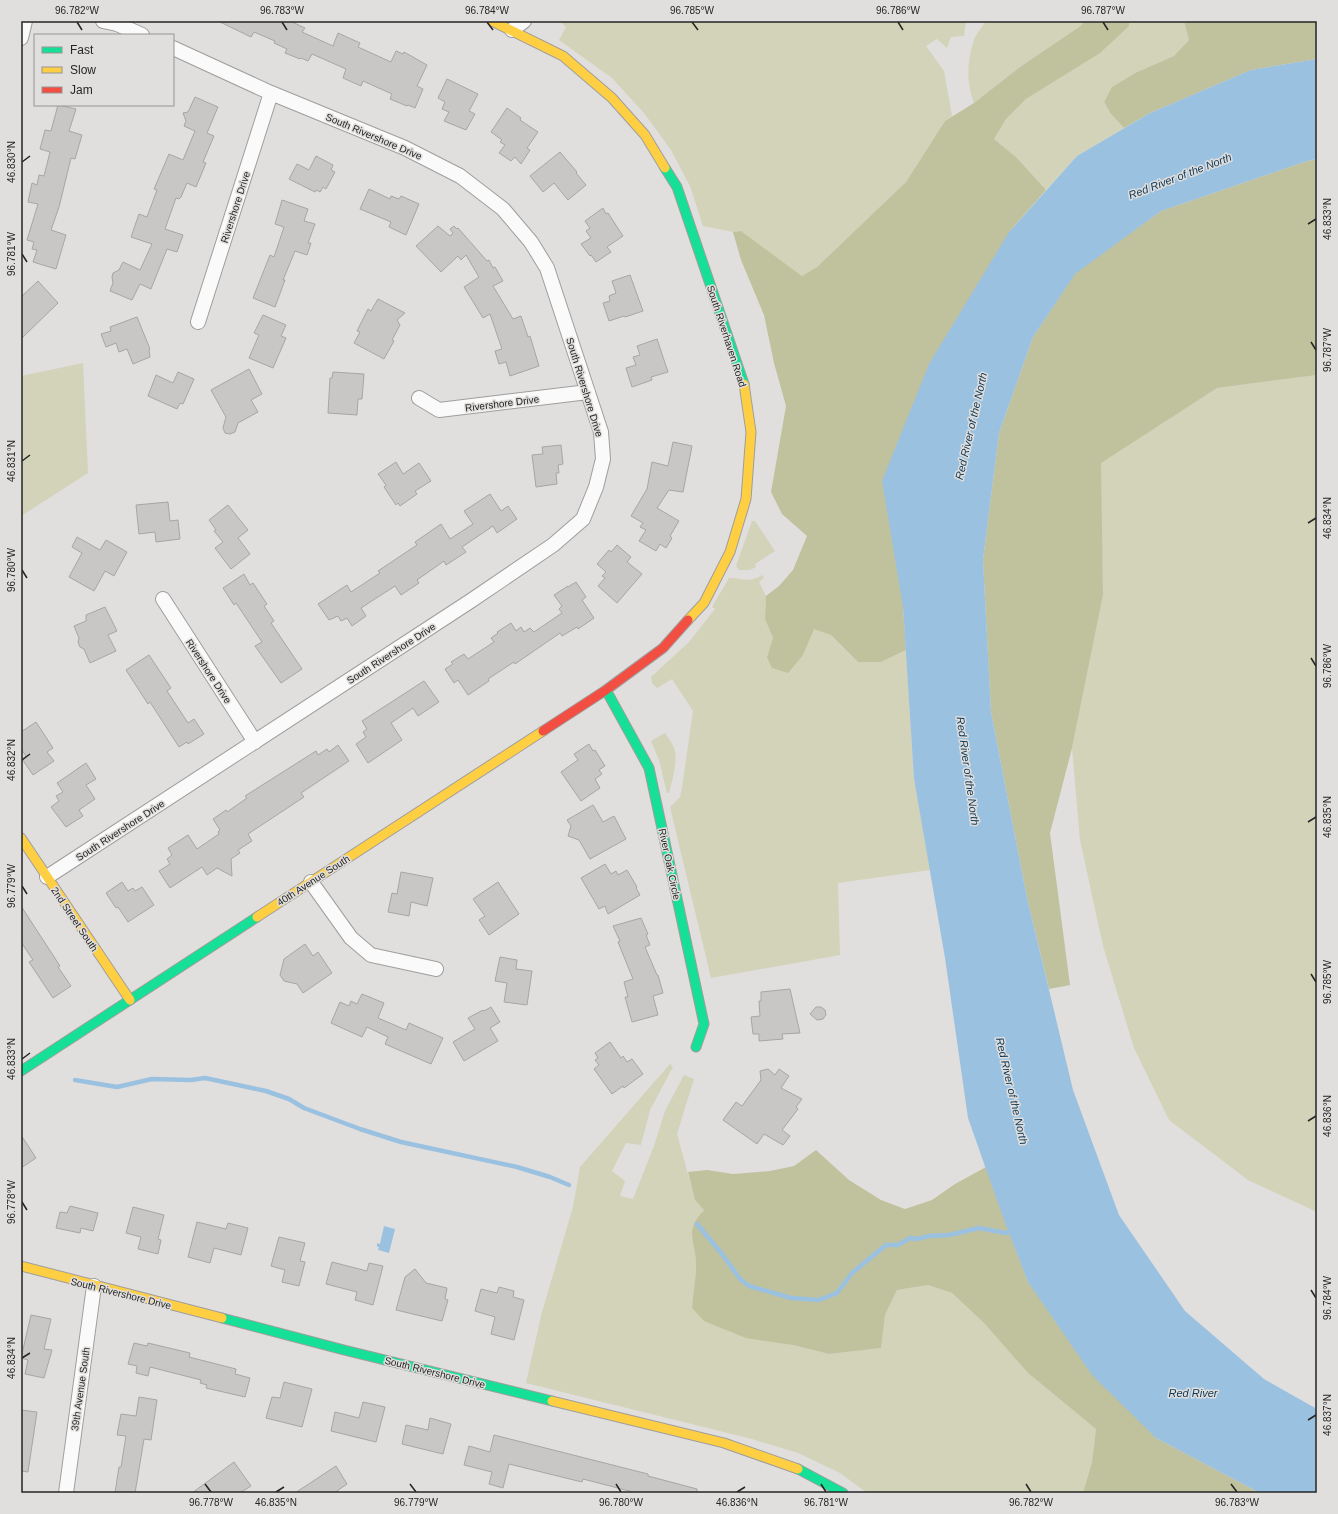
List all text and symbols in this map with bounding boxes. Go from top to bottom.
text: 96.782°W [55,5,100,16]
text: 96.783°W [260,5,305,16]
text: 96.784°W [465,5,510,16]
text: 96.785°W [670,5,715,16]
text: 96.786°W [876,5,921,16]
text: 96.787°W [1081,5,1126,16]
legend [34,34,174,106]
text: Fast [70,43,94,57]
text: Slow [70,63,96,77]
text: Jam [70,83,93,97]
street label: South Rivershore Drive [324,111,424,162]
text: 46.830°N [6,141,17,183]
water label: Red River of the North [1127,151,1233,201]
street label: Rivershore Drive [219,170,252,244]
text: 46.833°N [1322,198,1333,240]
text: 96.781°W [6,231,17,276]
street label: South Riverhaven Road [705,284,748,388]
text: 96.787°W [1322,327,1333,372]
street label: South Rivershore Drive [564,336,605,439]
water label: Red River of the North [953,371,989,481]
street label: Rivershore Drive [464,393,540,413]
text: 46.831°N [6,440,17,482]
text: 46.834°N [1322,497,1333,539]
text: 96.780°W [6,547,17,592]
street label: South Rivershore Drive [345,620,438,686]
street label: Rivershore Drive [184,637,234,706]
text: 96.786°W [1322,643,1333,688]
water label: Red River of the North [954,716,982,826]
text: 46.832°N [6,739,17,781]
text: 46.835°N [1322,796,1333,838]
street label: South Rivershore Drive [74,797,167,863]
street label: River Oak Circle [657,827,683,901]
street label: 40th Avenue South [275,853,352,908]
text: 96.779°W [6,863,17,908]
street label: 2nd Street South [49,885,100,953]
text: 96.785°W [1322,959,1333,1004]
water label: Red River of the North [994,1036,1030,1146]
text: 46.833°N [6,1038,17,1080]
text: 46.836°N [1322,1095,1333,1137]
text: 96.778°W [6,1179,17,1224]
text: 96.784°W [1322,1275,1333,1320]
street label: South Rivershore Drive [69,1276,173,1311]
text: 46.834°N [6,1337,17,1379]
street label: 39th Avenue South [69,1347,92,1432]
street label: South Rivershore Drive [383,1355,487,1390]
water label: Red River [1169,1387,1219,1399]
text: 46.837°N [1322,1394,1333,1436]
text: 96.778°W [189,1497,234,1508]
text: 46.835°N [255,1497,297,1508]
text: 96.779°W [394,1497,439,1508]
text: 96.780°W [599,1497,644,1508]
text: 46.836°N [716,1497,758,1508]
text: 96.781°W [804,1497,849,1508]
text: 96.782°W [1009,1497,1054,1508]
text: 96.783°W [1215,1497,1260,1508]

